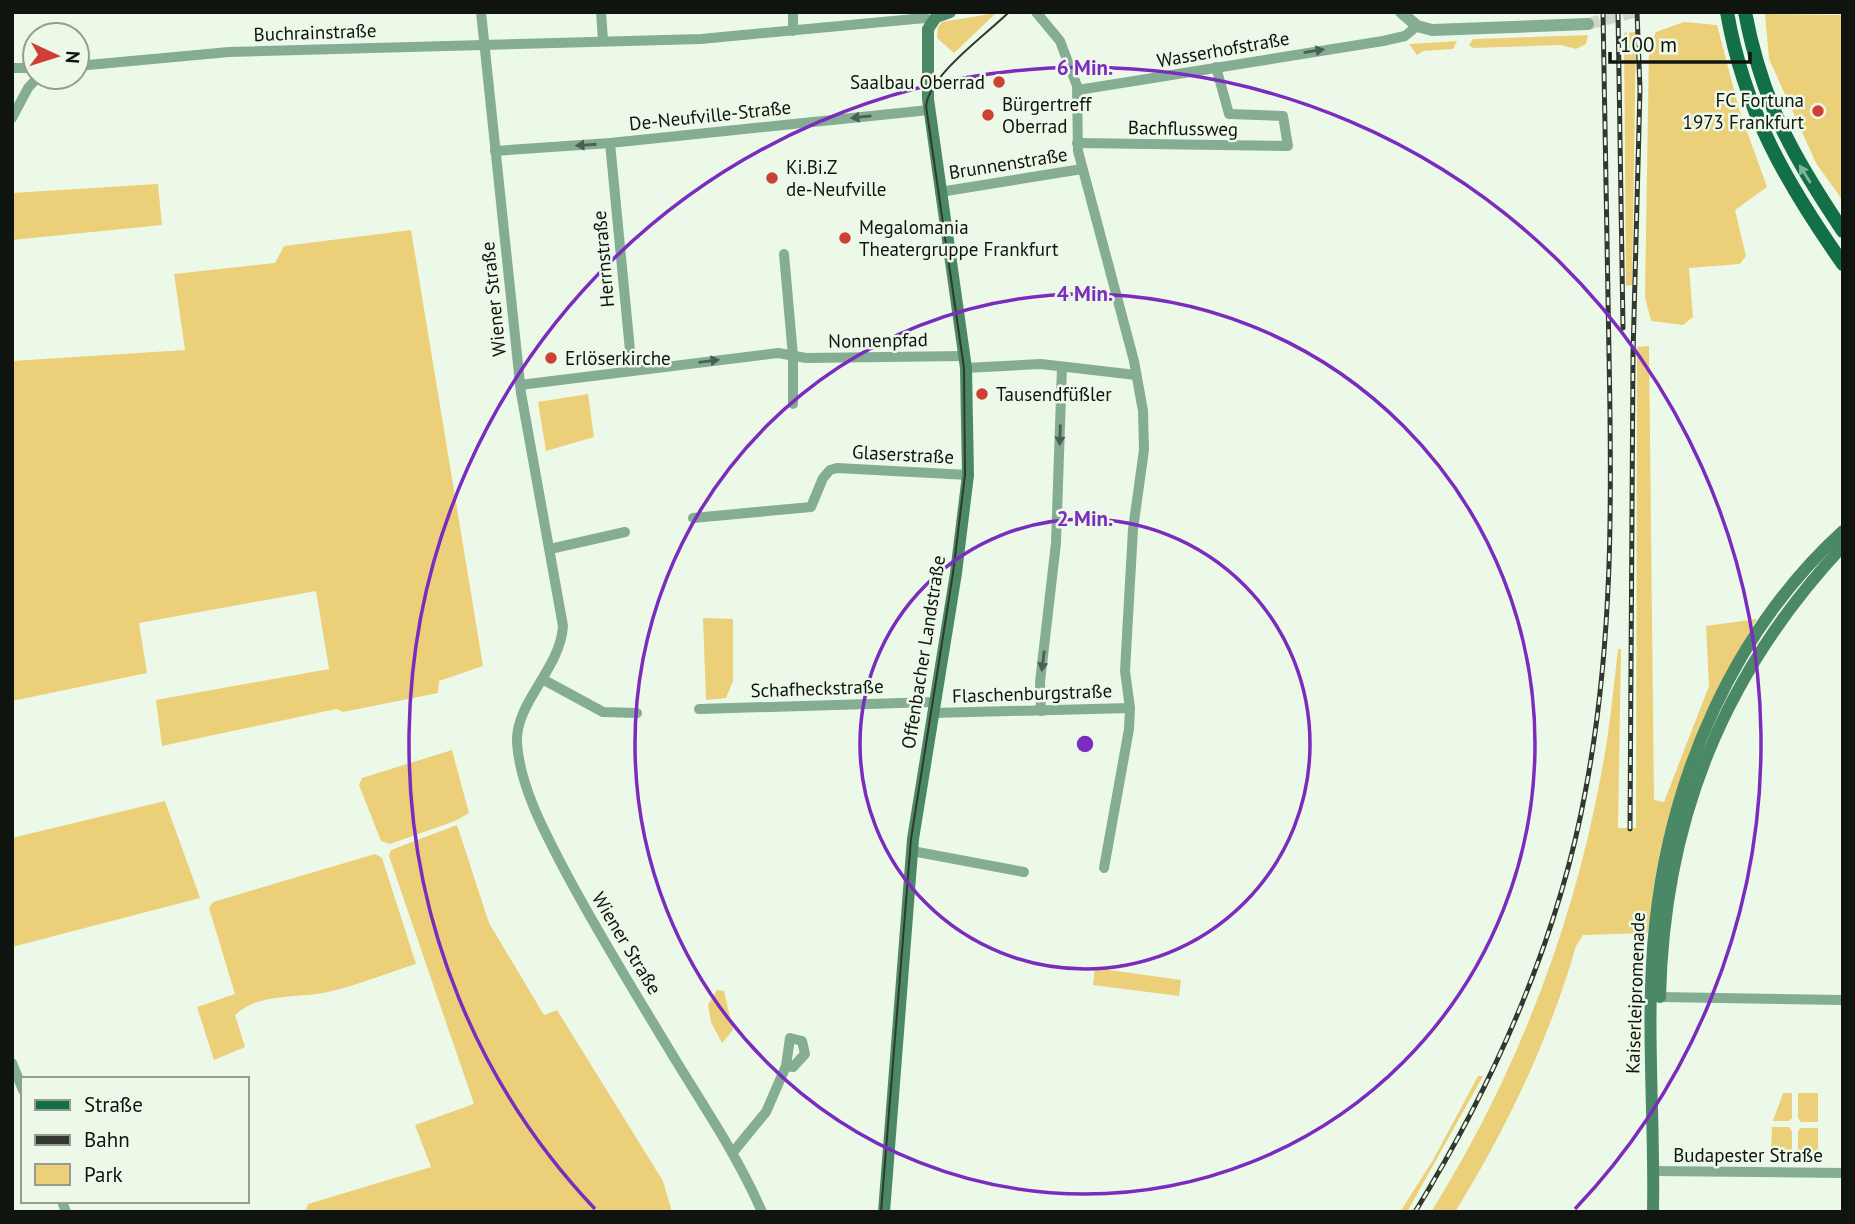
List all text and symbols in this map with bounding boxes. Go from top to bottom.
street label: Buchrainstraße [253,18,377,46]
north arrow [21,21,91,91]
scale bar [1610,21,1750,65]
street label: Wasserhofstraße [1155,26,1291,72]
text: 100 m [1620,31,1677,58]
one-way arrow [1303,46,1325,57]
text: N [61,50,85,64]
text: 6 Min. [1057,54,1113,81]
place label: Saalbau Oberrad [850,70,985,94]
marker: Saalbau Oberrad [991,74,1007,90]
place label: FC Fortuna 1973 Frankfurt [1683,88,1805,134]
place label: Bürgertreff Oberrad [1002,92,1092,138]
street label: De-Neufville-Straße [628,95,792,135]
marker: FC Fortuna 1973 Frankfurt [1810,103,1826,119]
marker: Bürgertreff Oberrad [980,107,996,123]
one-way arrow [850,112,872,123]
street label: Bachflussweg [1128,115,1238,141]
one-way arrow [575,140,597,151]
street label: Brunnenstraße [947,142,1069,184]
place label: Ki.Bi.Z de-Neufville [786,155,886,201]
one-way arrow [1799,165,1812,184]
marker: Ki.Bi.Z de-Neufville [764,170,780,186]
street label: Herrnstraße [587,210,619,308]
place label: Megalomania Theatergruppe Frankfurt [859,215,1059,261]
marker: Megalomania Theatergruppe Frankfurt [837,230,853,246]
street label: Wiener Straße [475,240,511,358]
text: 4 Min. [1057,280,1113,307]
street label: Nonnenpfad [828,327,928,353]
place label: Erlöserkirche [565,346,671,370]
marker: Erlöserkirche [543,350,559,366]
one-way arrow [698,356,720,367]
place label: Tausendfüßler [996,382,1112,406]
marker: Tausendfüßler [974,386,990,402]
one-way arrow [1054,424,1065,446]
street label: Glaserstraße [851,439,955,469]
text: 2 Min. [1057,505,1113,532]
street label: Offenbacher Landstraße [896,554,950,750]
one-way arrow [1037,651,1048,673]
street label: Schafheckstraße [750,674,884,702]
street label: Flaschenburgstraße [952,678,1112,708]
centre of rings [1073,732,1097,756]
street label: Wiener Straße [587,887,667,999]
street label: Kaiserleipromenade [1620,912,1650,1074]
legend [21,1077,248,1203]
text: Straße [84,1091,143,1118]
text: Bahn [84,1126,130,1153]
street label: Budapester Straße [1673,1143,1823,1167]
text: Park [84,1161,123,1188]

